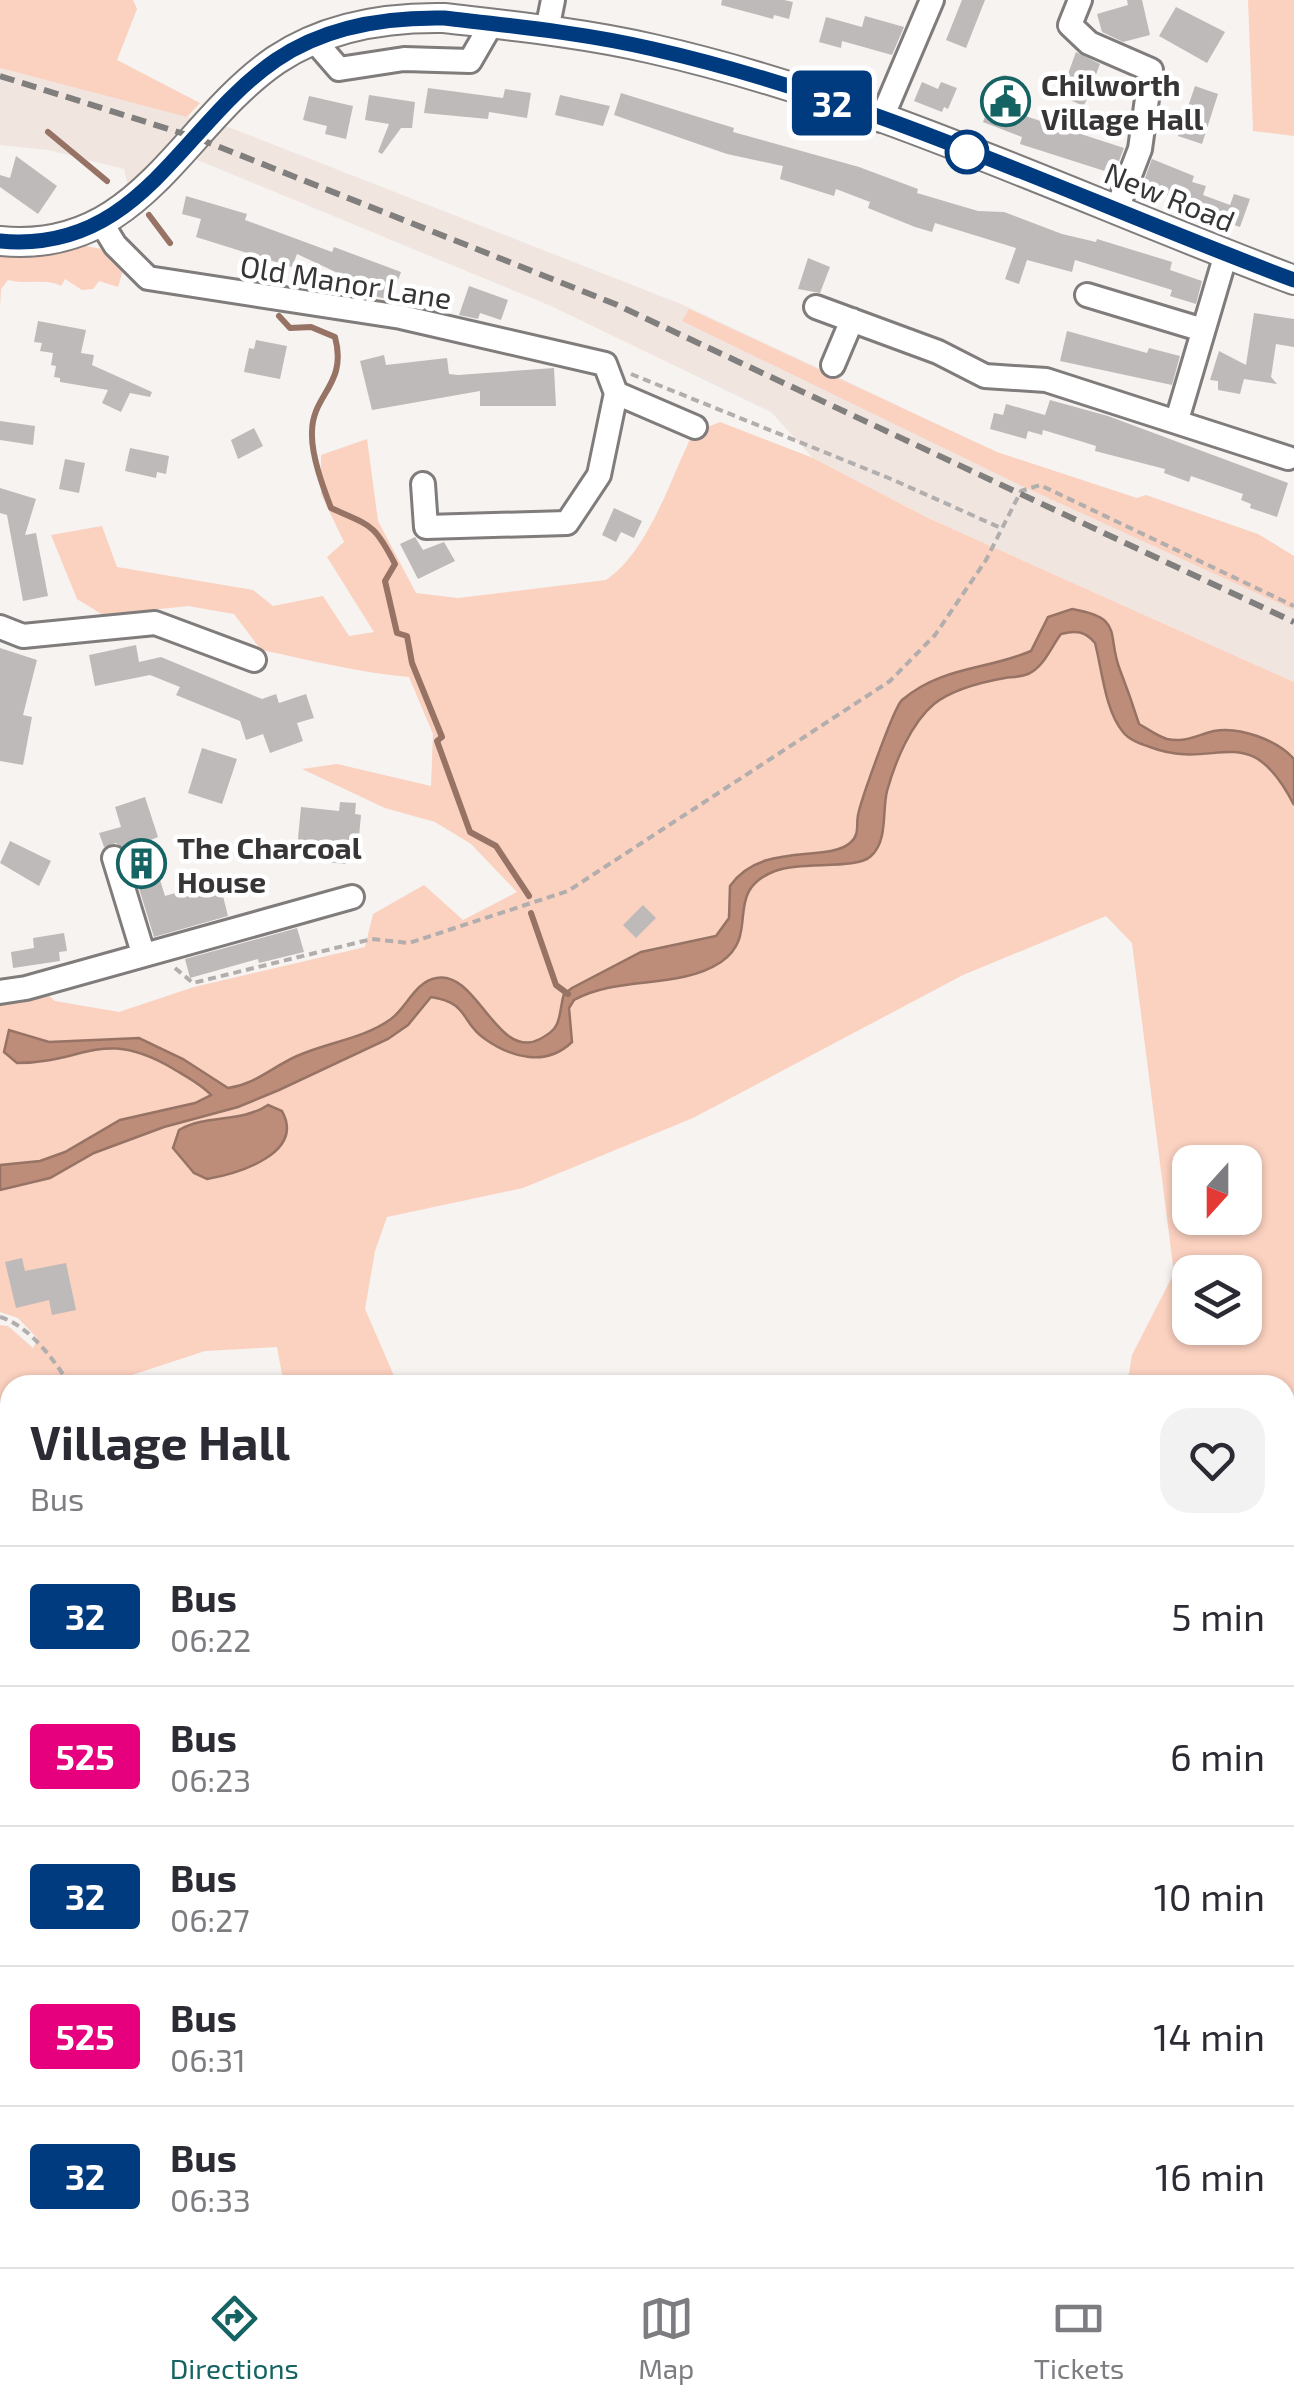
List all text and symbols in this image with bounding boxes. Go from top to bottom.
place label: Chilworth Village Hall [1041,66,1204,136]
line badge: 32 [787,70,877,136]
public building icon: Chilworth Village Hall [980,75,1032,127]
text: 32 [812,82,852,124]
unlabelled marker [946,131,988,173]
street label: New Road [1100,154,1240,238]
street label: Old Manor Lane [238,247,454,315]
place label: The Charcoal House [177,829,362,899]
building icon: The Charcoal House [116,838,168,890]
north arrow [1172,1145,1262,1235]
map controls [1172,1145,1262,1345]
button: layers [1172,1255,1262,1345]
button: heart [1160,1408,1265,1513]
text: Village Hall [30,1412,290,1470]
text: Bus [30,1479,84,1517]
text: Bus [170,1574,237,1620]
text: 5 min [1171,1593,1265,1639]
text: 32 [65,1595,105,1637]
text: 06:22 [170,1620,251,1658]
text: Bus [170,1714,237,1760]
text: 6 min [1170,1733,1265,1779]
text: 525 [56,1735,114,1777]
text: 06:23 [170,1760,251,1798]
text: Bus [170,1854,237,1900]
text: 10 min [1154,1873,1265,1919]
text: 32 [65,1875,105,1917]
text: 06:27 [170,1900,250,1938]
text: Bus [170,1994,237,2040]
text: 14 min [1153,2013,1265,2059]
text: 525 [56,2015,114,2057]
text: 06:31 [170,2040,246,2078]
text: Bus [170,2134,237,2180]
text: 16 min [1155,2153,1265,2199]
text: 32 [65,2155,105,2197]
text: 06:33 [170,2180,251,2218]
tab: Directions [170,2291,299,2385]
tab: Map [638,2291,694,2385]
tab: Tickets [1034,2291,1124,2385]

